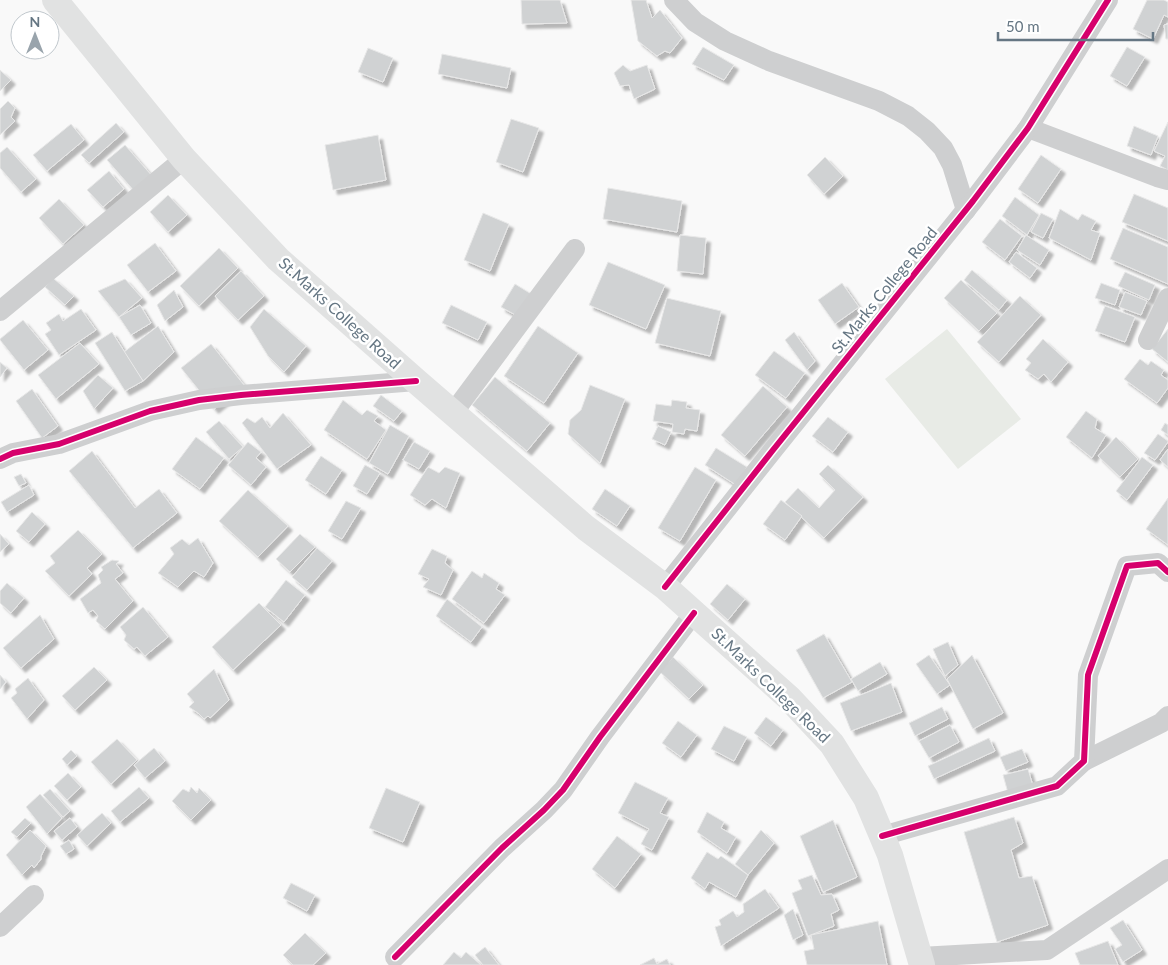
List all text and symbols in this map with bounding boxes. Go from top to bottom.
north arrow [10,10,60,60]
scale bar [998,10,1153,42]
text: N [30,13,40,30]
text: 50 m [1006,17,1040,35]
street label: St.Marks College Road [827,223,940,357]
street label: St.Marks College Road [276,253,405,372]
street label: St.Marks College Road [708,623,834,746]

